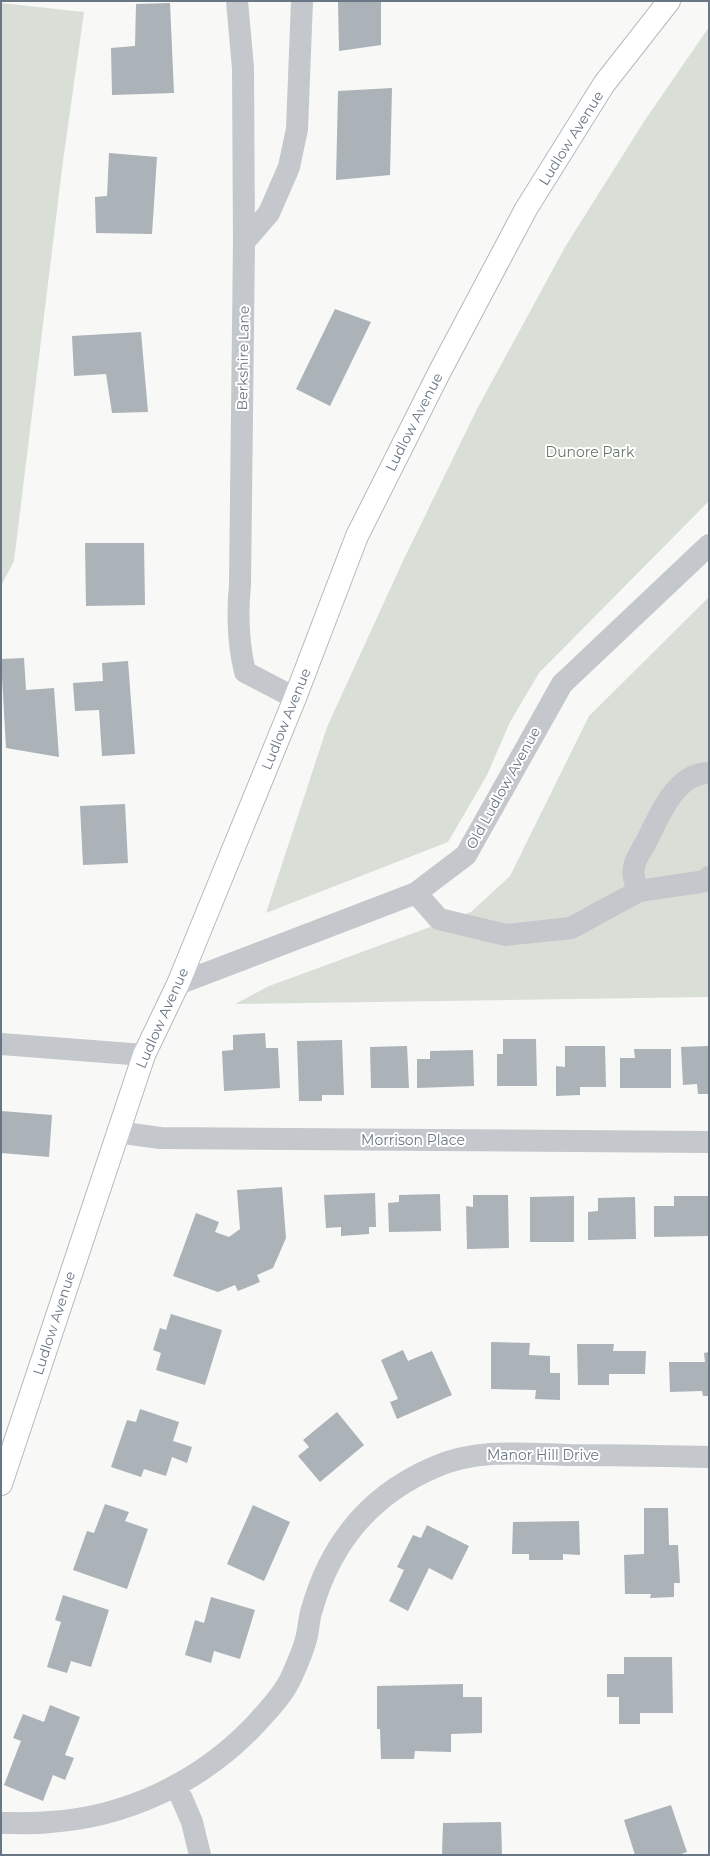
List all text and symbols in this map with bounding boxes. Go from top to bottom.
street label: Ludlow Avenue [535,87,607,189]
street label: Berkshire Lane [233,305,253,411]
street label: Ludlow Avenue [381,370,447,474]
park label: Dunore Park [546,443,635,461]
street label: Ludlow Avenue [257,665,315,773]
street label: Old Ludlow Avenue [462,724,544,852]
street label: Ludlow Avenue [132,965,192,1071]
street label: Morrison Place [361,1131,465,1149]
street label: Ludlow Avenue [29,1269,79,1377]
street label: Manor Hill Drive [487,1446,599,1464]

